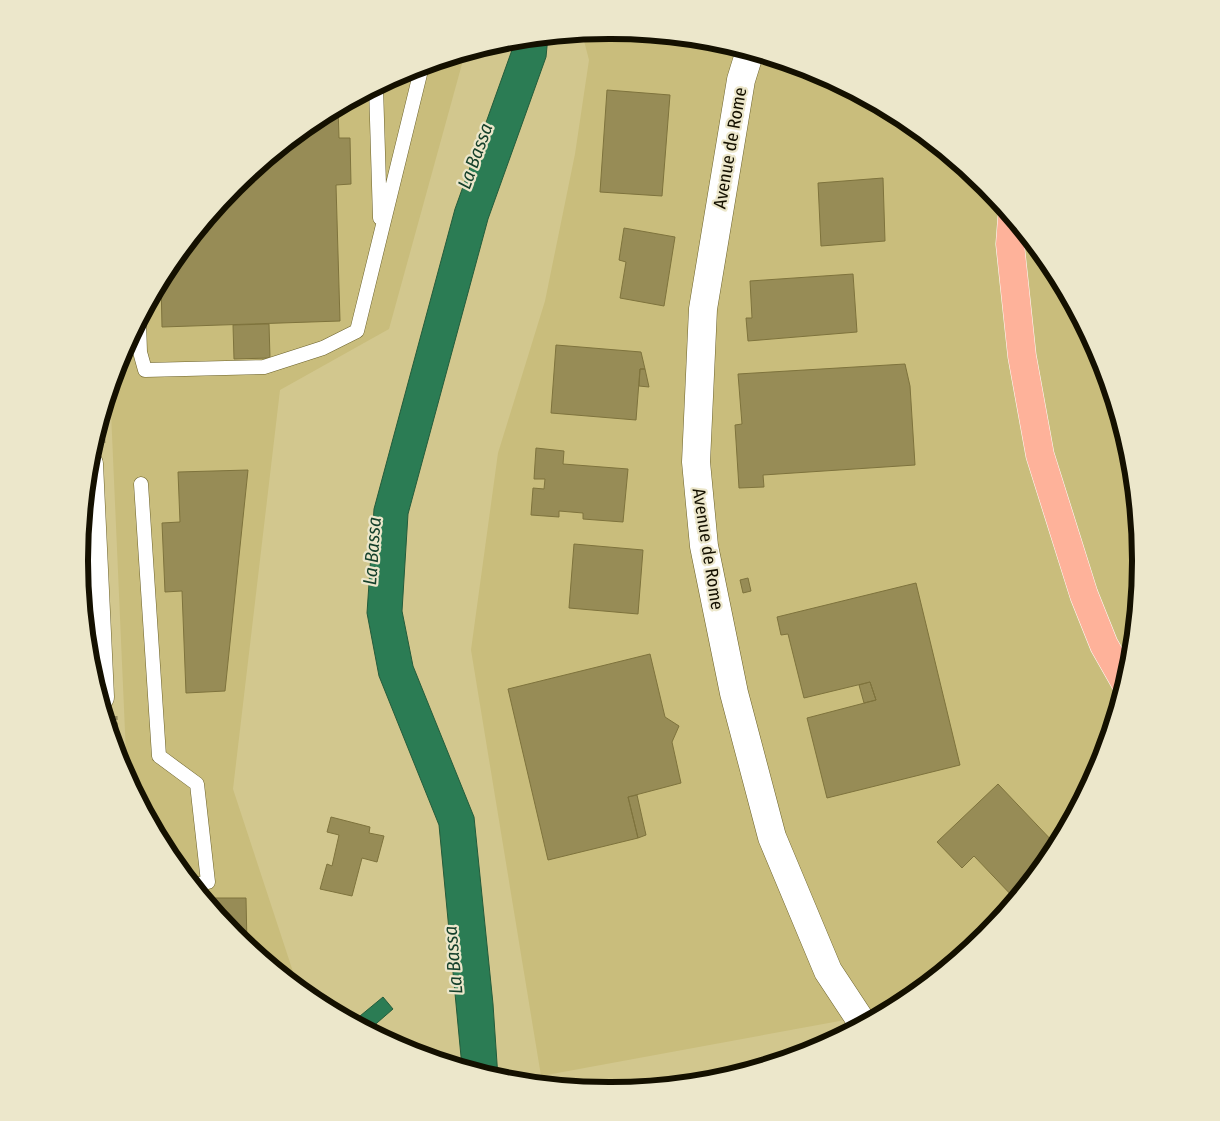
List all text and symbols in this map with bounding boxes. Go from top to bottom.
street label: Avenue de Rome [709,86,752,210]
water label: La Bassa [453,120,497,192]
street label: Avenue de Rome [688,487,728,611]
water label: La Bassa [358,516,386,586]
water label: La Bassa [439,925,467,995]

